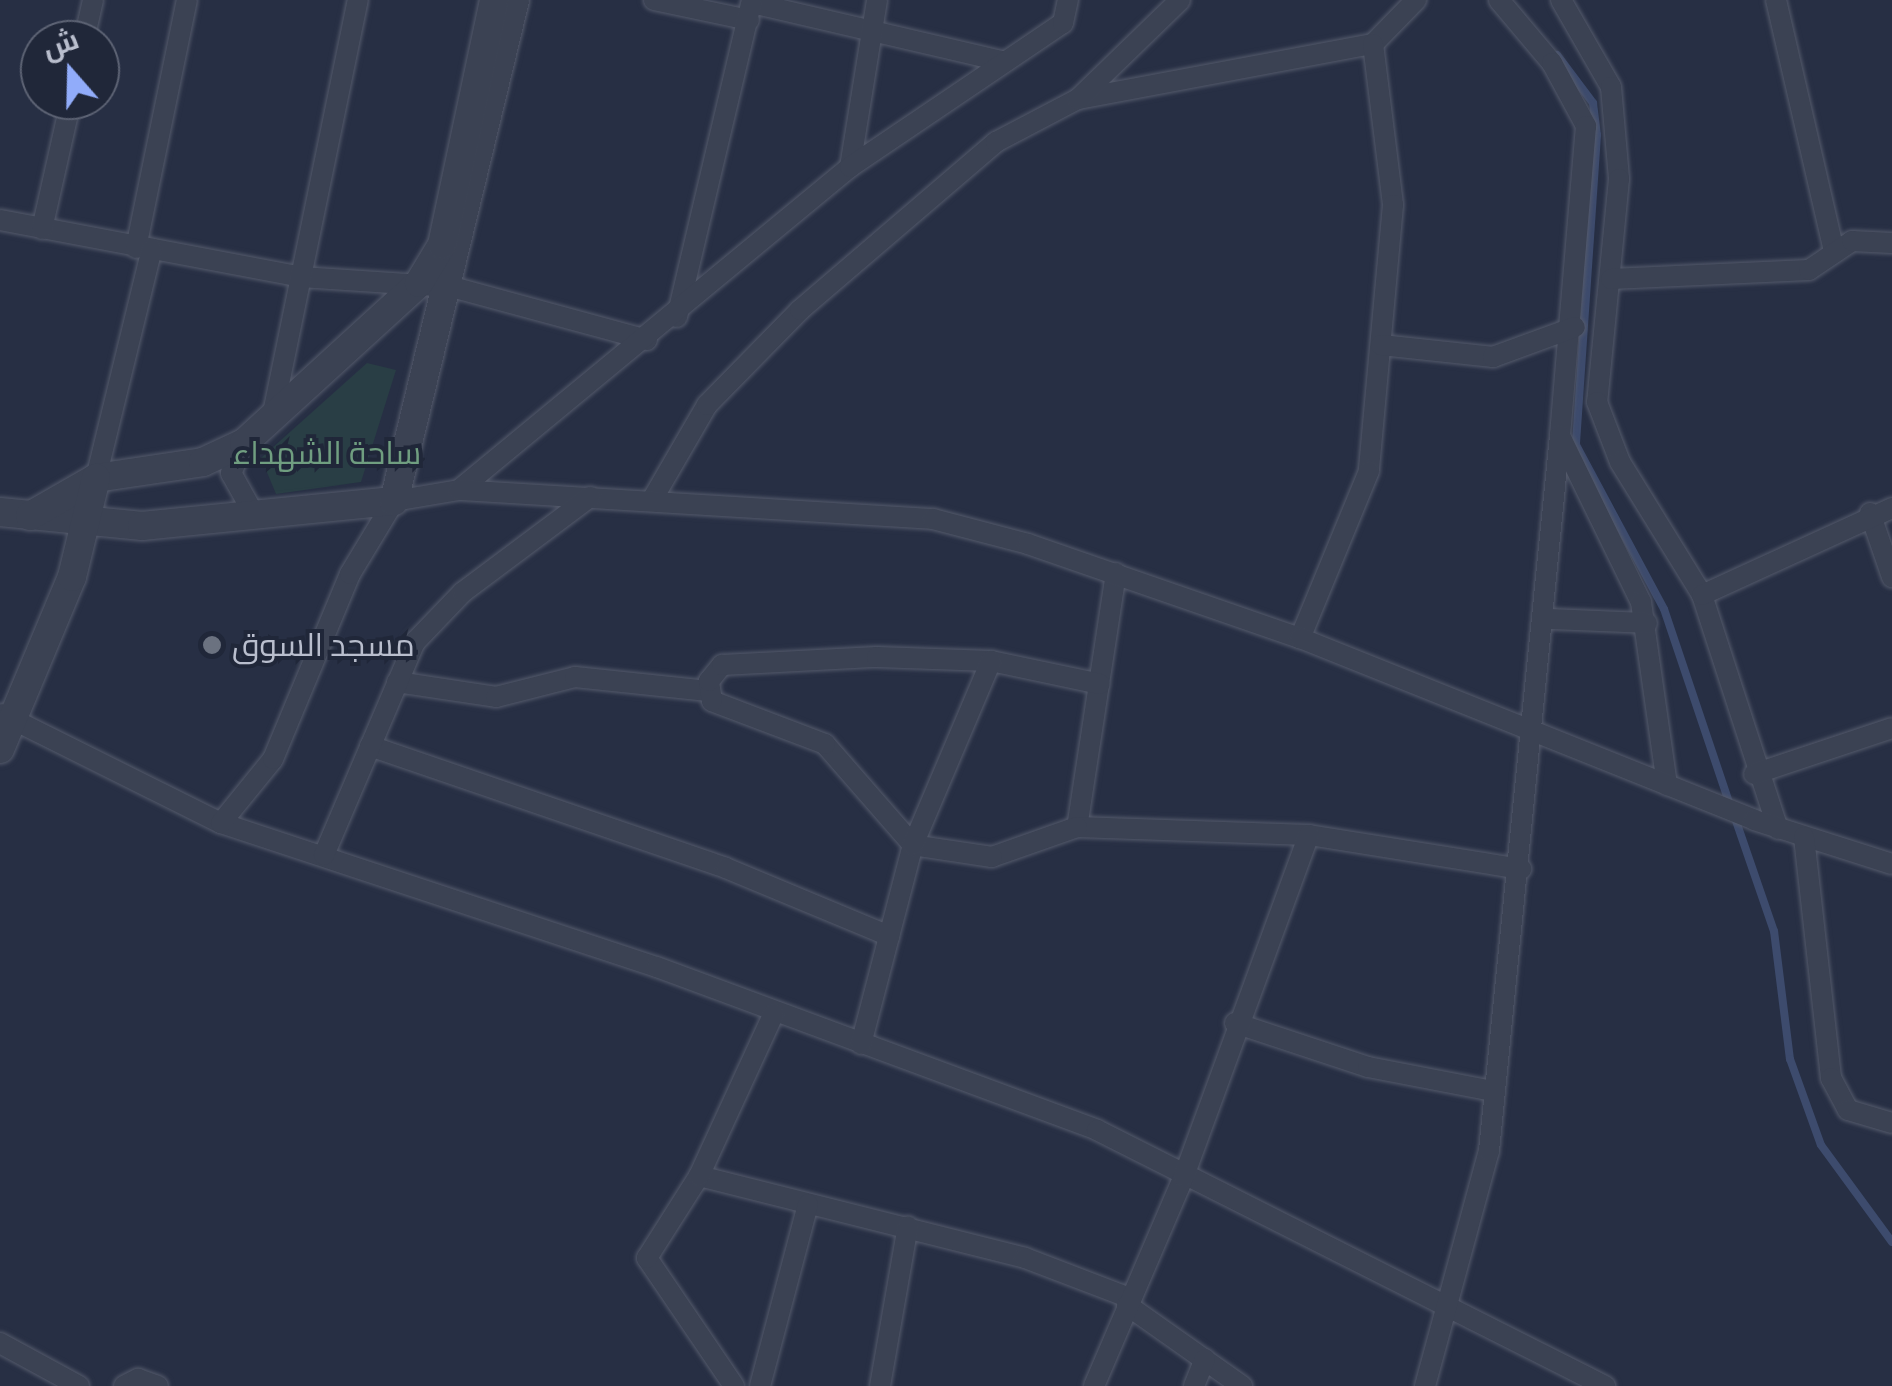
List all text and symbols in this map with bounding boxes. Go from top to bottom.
north arrow [20,20,120,120]
text: ش [38,22,83,66]
park label: ساحة الشهداء [233,434,421,472]
place label: مسجد السوق [232,626,415,664]
marker: مسجد السوق [201,634,223,656]

